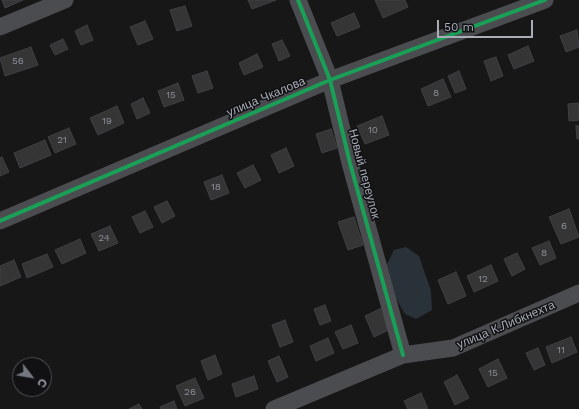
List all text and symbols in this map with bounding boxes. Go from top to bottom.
scale bar [439,12,535,38]
text: 50 m [444,20,474,34]
house number: 56 [12,55,24,67]
street label: улица Чкалова [225,74,307,120]
house number: 8 [433,87,439,99]
house number: 15 [166,89,176,101]
house number: 19 [102,115,112,127]
house number: 10 [368,124,378,136]
street label: Новый переулок [345,128,383,220]
house number: 21 [57,134,67,146]
house number: 18 [211,181,221,193]
house number: 6 [561,220,567,232]
house number: 24 [98,232,110,244]
house number: 8 [541,247,547,259]
house number: 12 [478,273,488,285]
street label: улица К.Либкнехта [455,298,557,352]
house number: 11 [557,344,565,356]
north arrow [12,357,52,397]
house number: 15 [488,367,498,379]
text: С [34,376,49,390]
house number: 26 [184,386,196,398]

